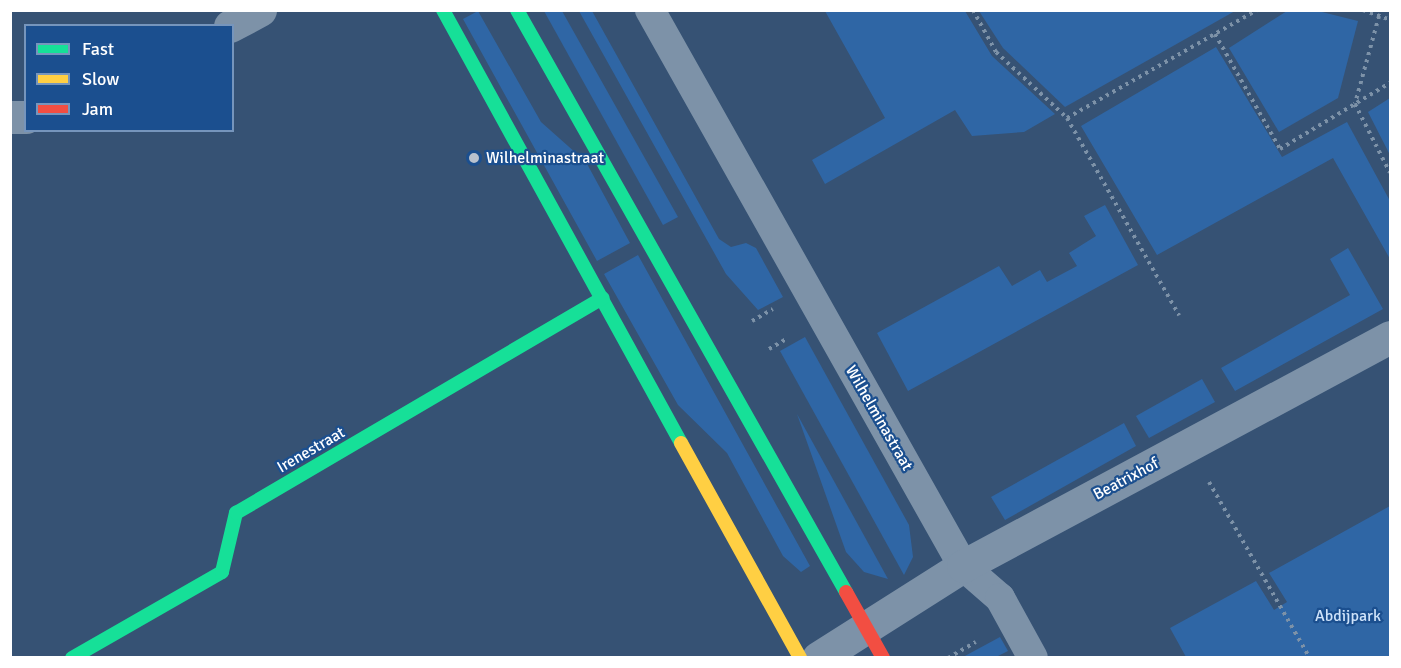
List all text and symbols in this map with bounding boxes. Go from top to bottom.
legend [24,24,234,132]
text: Fast [82,38,114,60]
text: Slow [82,68,119,90]
text: Jam [82,98,113,120]
place label: Wilhelminastraat [486,148,604,168]
marker: Wilhelminastraat [467,151,481,165]
street label: Wilhelminastraat [841,362,917,474]
street label: Irenestraat [274,423,348,477]
street label: Beatrixhof [1090,454,1162,504]
park label: Abdijpark [1315,606,1381,626]

